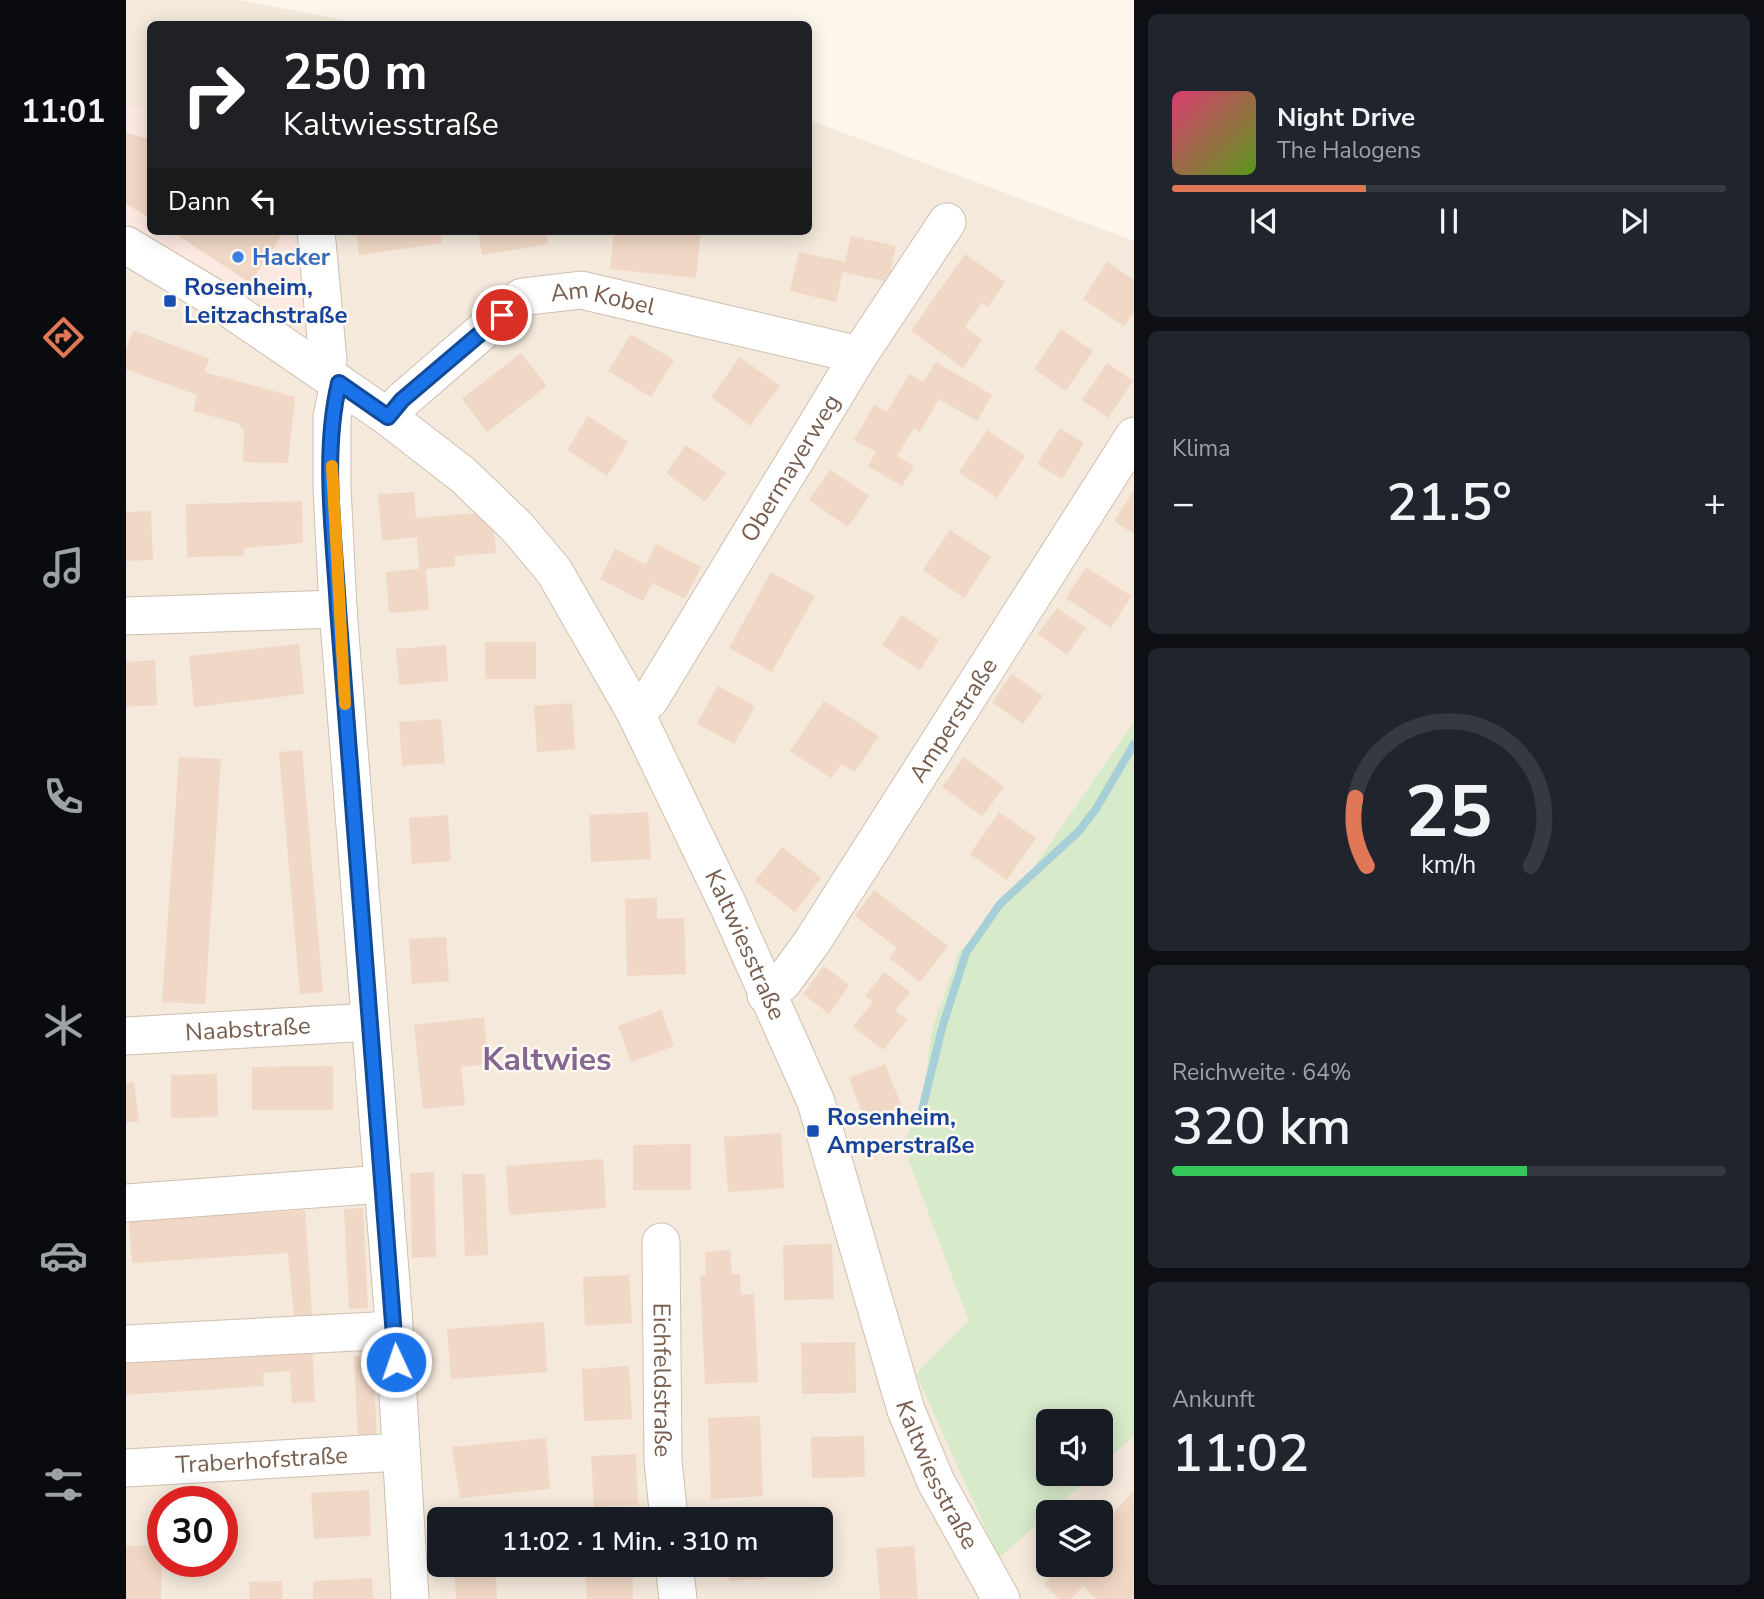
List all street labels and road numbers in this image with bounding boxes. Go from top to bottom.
street label: Am Kobel [549,273,658,323]
street label: Obermayerweg [733,388,848,548]
street label: Amperstraße [902,651,1005,788]
street label: Kaltwiesstraße [697,864,793,1025]
street label: Naabstraße [184,1009,312,1049]
street label: Eichfeldstraße [646,1303,679,1457]
street label: Kaltwiesstraße [888,1397,986,1555]
street label: Traberhofstraße [175,1439,349,1481]

